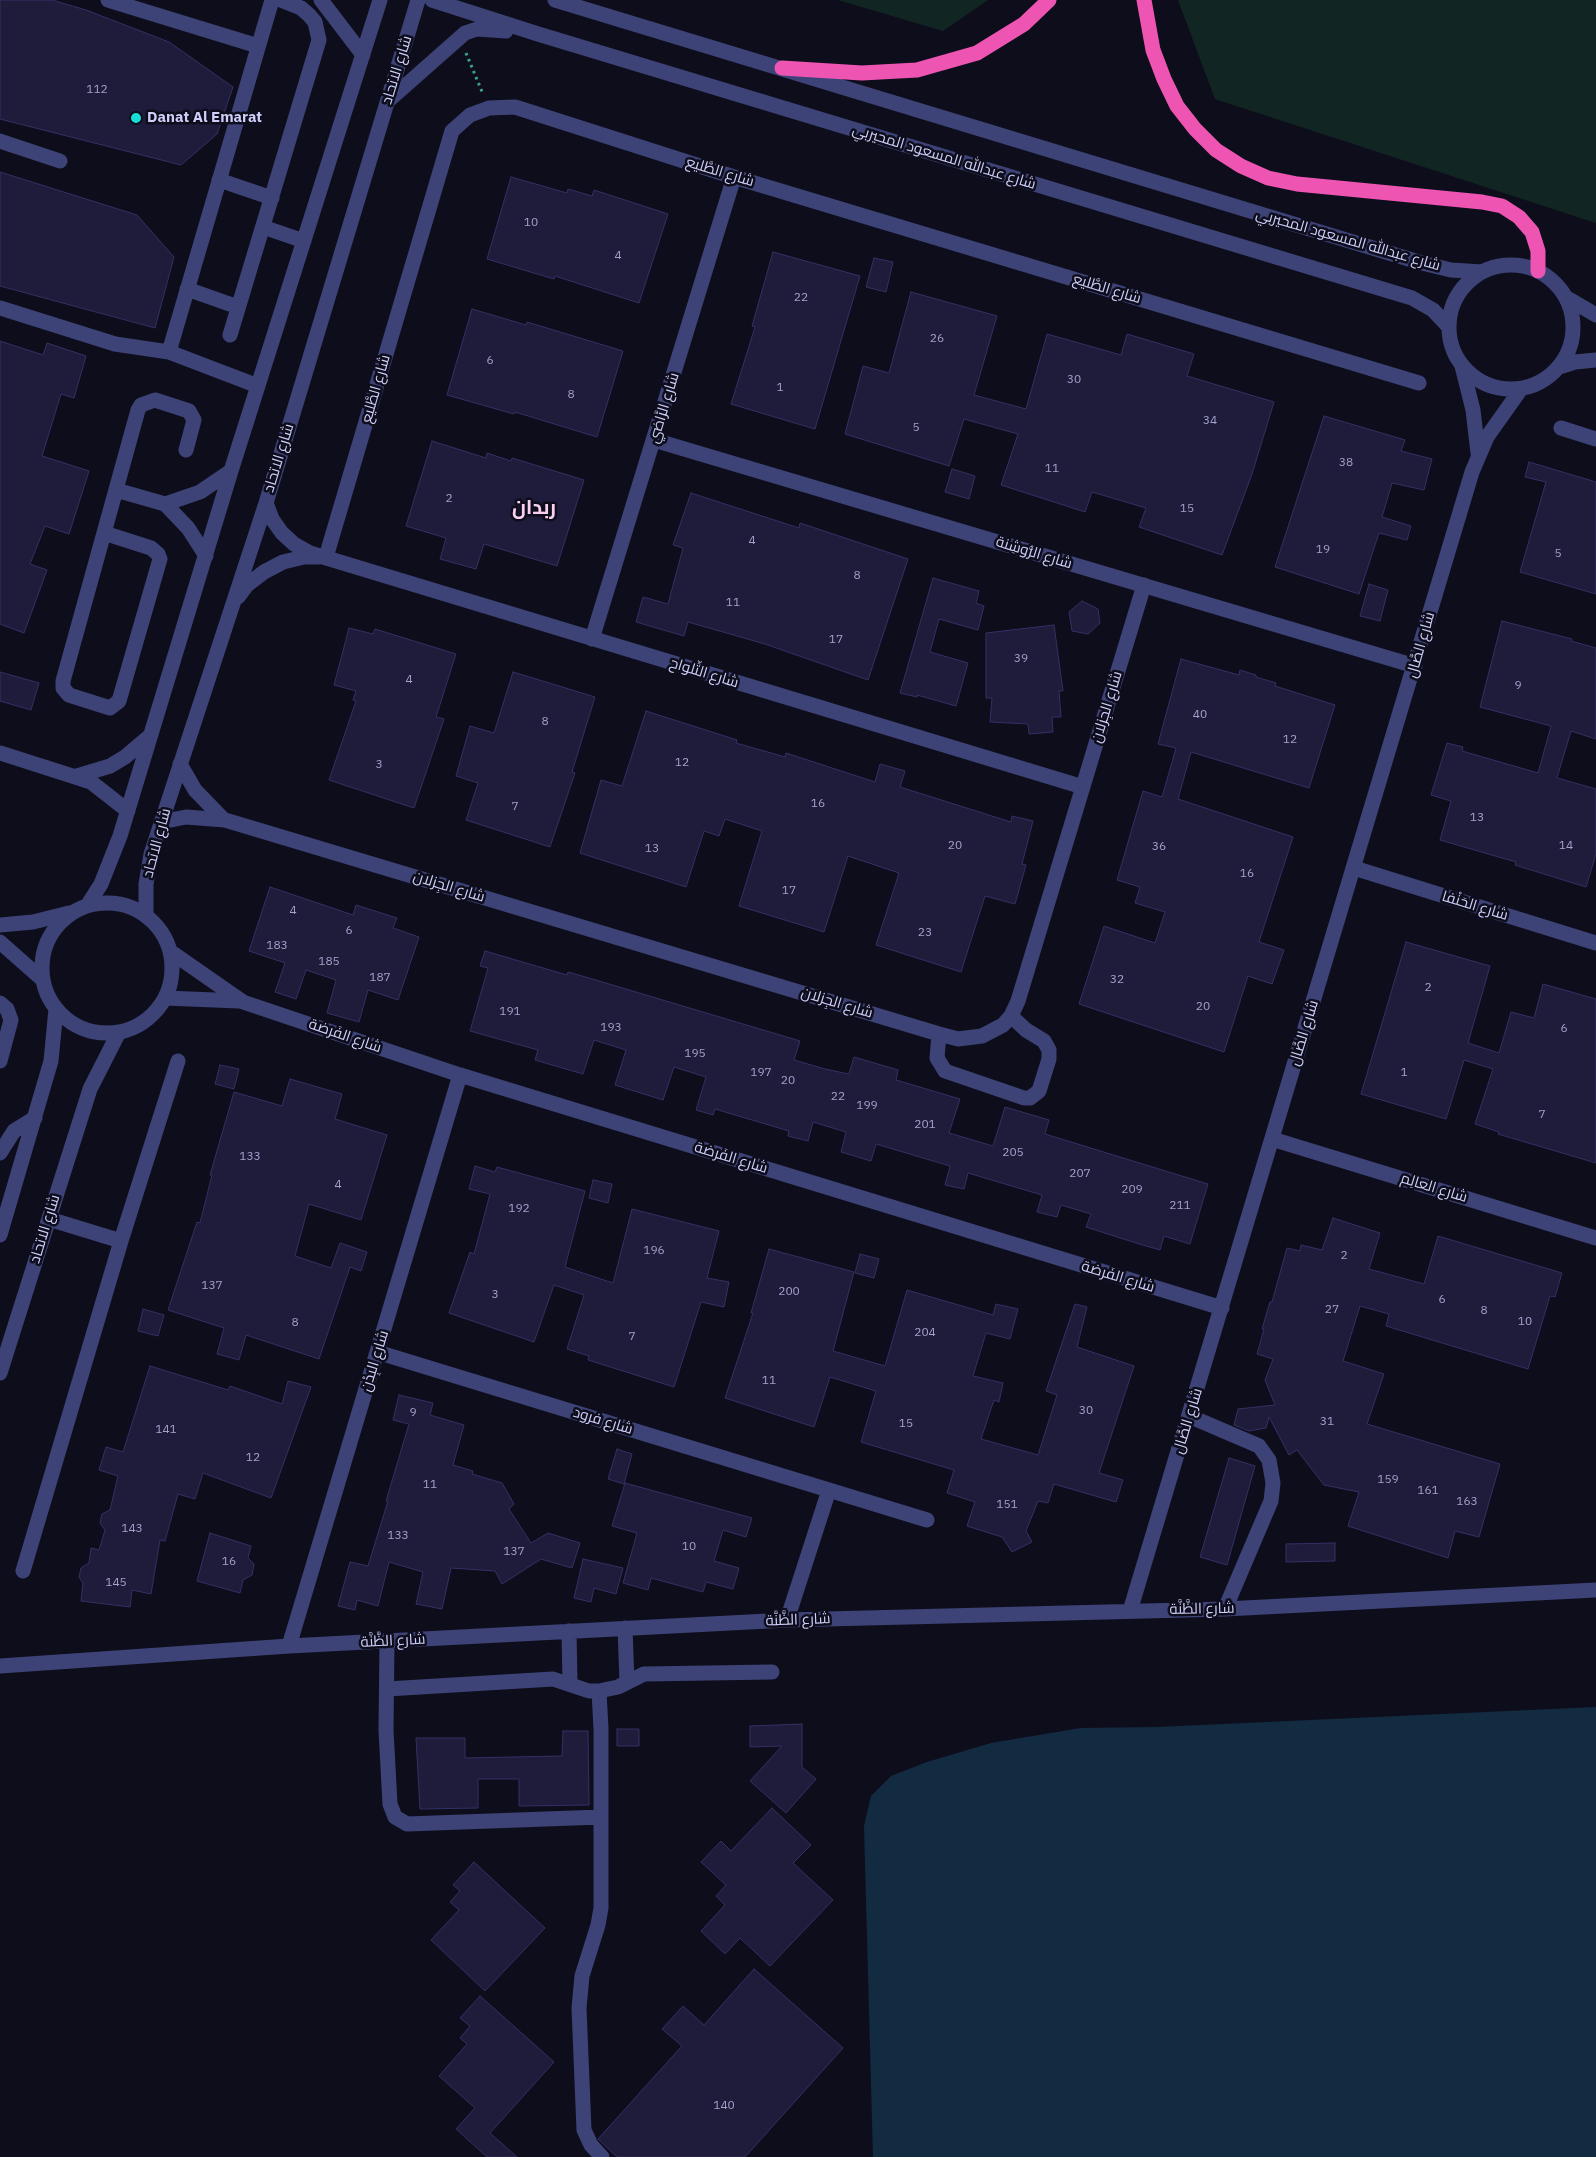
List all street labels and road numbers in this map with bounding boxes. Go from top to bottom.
street label: شارع الاتحاد [378,33,416,107]
street label: شارع عبدالله المسعود المحيربي [850,120,1038,194]
street label: شارع الطَّليع [684,153,756,191]
street label: شارع عبدالله المسعود المحيربي [1254,205,1442,275]
street label: شارع الطَّليع [1071,270,1143,308]
street label: شارع الطَّليع [358,353,394,425]
street label: شارع الرَّاضي [645,370,683,446]
street label: شارع الاتحاد [260,421,298,495]
street label: شارع الرُّوشِنة [994,533,1074,573]
street label: شارع الصَّال [1403,610,1439,680]
street label: شارع التِّلواح [667,654,741,692]
street label: شارع الجِزلان [1088,669,1126,745]
street label: شارع الاتحاد [139,806,175,880]
street label: شارع الجِزلان [411,868,487,906]
street label: شارع الحَنْفا [1440,887,1510,925]
street label: شارع الجِزلان [799,984,875,1022]
street label: شارع الصَّال [1285,998,1323,1068]
street label: شارع الفَرضة [306,1015,384,1057]
street label: شارع الفَرضة [692,1138,770,1178]
street label: شارع العالِم [1399,1169,1469,1207]
street label: شارع الاتحاد [26,1192,64,1266]
street label: شارع الفَرضة [1079,1257,1157,1297]
street label: شارع البِدْن [357,1328,393,1394]
street label: شارع الصَّال [1169,1386,1207,1456]
street label: شارع فرود [571,1403,635,1439]
street label: شارع الظَّنَّة [1169,1599,1235,1619]
street label: شارع الظَّنَّة [765,1610,831,1630]
street label: شارع الظَّنَّة [360,1630,426,1652]

